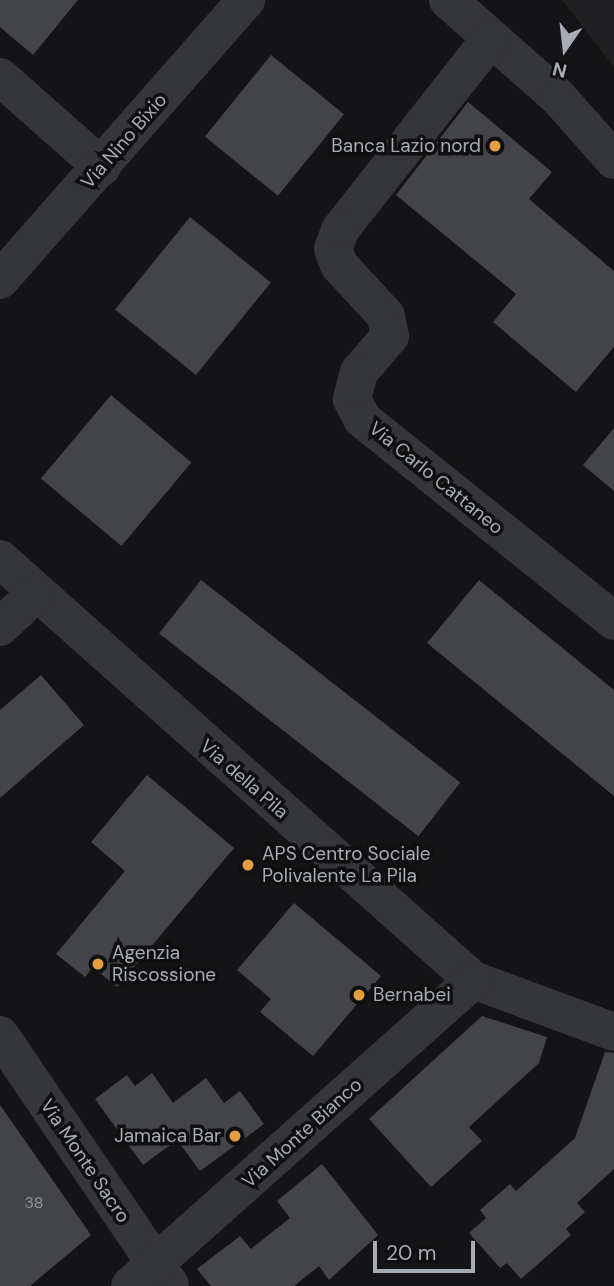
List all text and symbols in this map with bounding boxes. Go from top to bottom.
north arrow [530,14,600,84]
text: N [550,56,570,84]
street label: Via Nino Bixio [76,89,172,193]
place label: Banca Lazio nord [331,135,481,157]
marker: Banca Lazio nord [487,138,503,154]
street label: Via Carlo Cattaneo [364,417,508,539]
street label: Via della Pila [195,735,293,823]
place label: APS Centro Sociale Polivalente La Pila [262,843,431,887]
marker: APS Centro Sociale Polivalente La Pila [240,857,256,873]
place label: Agenzia Riscossione [112,942,216,986]
marker: Agenzia Riscossione [90,956,106,972]
place label: Bernabei [373,984,451,1006]
marker: Bernabei [351,987,367,1003]
street label: Via Monte Bianco [237,1073,367,1193]
street label: Via Monte Sacro [35,1095,135,1227]
place label: Jamaica Bar [114,1125,221,1147]
marker: Jamaica Bar [227,1128,243,1144]
house number: 38 [24,1193,44,1213]
scale bar [376,1226,477,1270]
text: 20 m [386,1239,437,1267]

